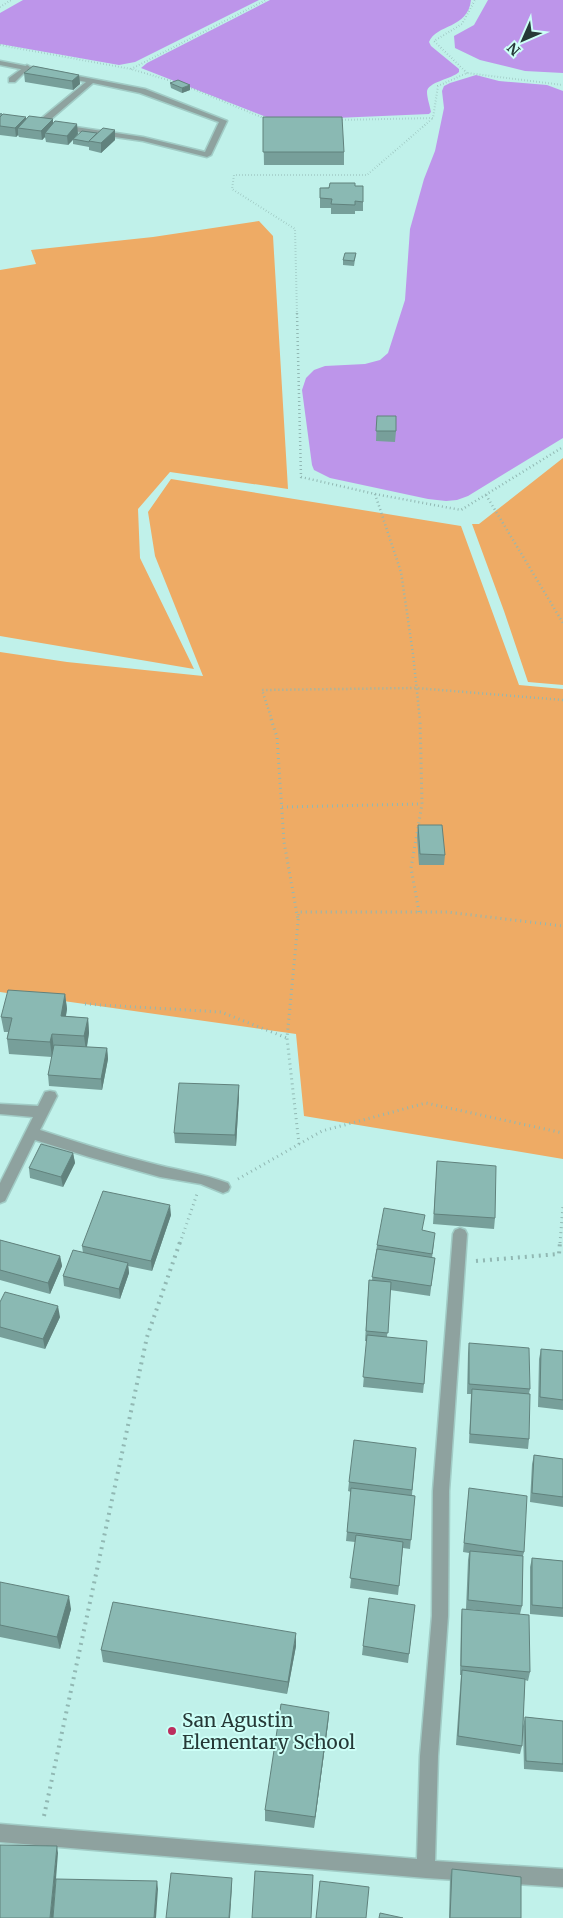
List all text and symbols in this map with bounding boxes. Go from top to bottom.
north arrow [498,15,548,65]
text: N [504,39,524,59]
place label: San Agustin Elementary School [182,1708,355,1754]
marker: San Agustin Elementary School [166,1725,178,1737]

